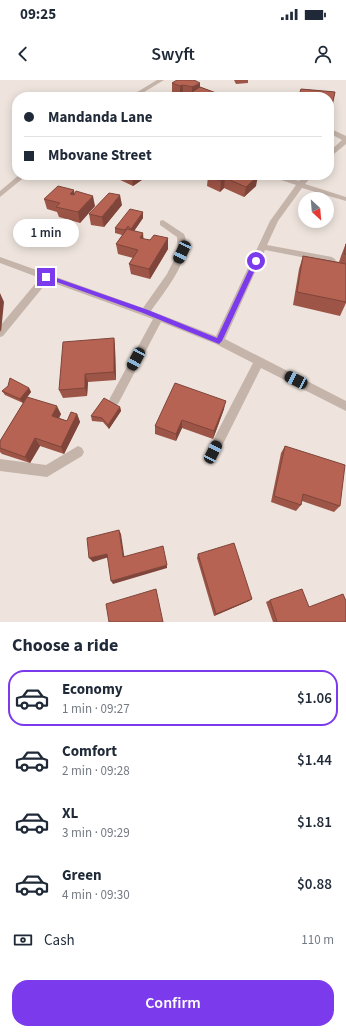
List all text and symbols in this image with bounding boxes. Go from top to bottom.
text: 09:25 [20,4,56,25]
text: Swyft [151,42,195,67]
icon: back [12,43,34,65]
icon: person [312,43,334,65]
text: Mandanda Lane [48,107,153,128]
text: Mbovane Street [48,145,152,166]
north arrow [298,192,334,228]
map controls [298,192,334,228]
callout: 1 min [13,219,79,247]
text: 1 min [31,224,61,242]
car [171,239,193,265]
route start [247,252,265,270]
route end [37,268,55,286]
car [125,346,147,372]
car [283,369,309,391]
car [202,439,224,465]
text: Choose a ride [12,633,118,658]
text: Economy [62,679,123,700]
icon: car [14,680,50,716]
text: $1.06 [297,688,332,709]
text: 1 min · 09:27 [62,700,130,718]
text: Comfort [62,741,117,762]
icon: car [14,742,50,778]
text: $1.44 [297,750,332,771]
text: 2 min · 09:28 [62,762,130,780]
text: XL [62,803,78,824]
icon: car [14,804,50,840]
text: $1.81 [297,812,332,833]
text: 3 min · 09:29 [62,824,130,842]
text: Green [62,865,102,886]
icon: car [14,866,50,902]
text: $0.88 [297,874,332,895]
text: 4 min · 09:30 [62,886,130,904]
icon: cash [12,929,34,951]
text: Cash [44,930,75,951]
text: 110 m [301,931,334,949]
button: Confirm [12,980,334,1026]

